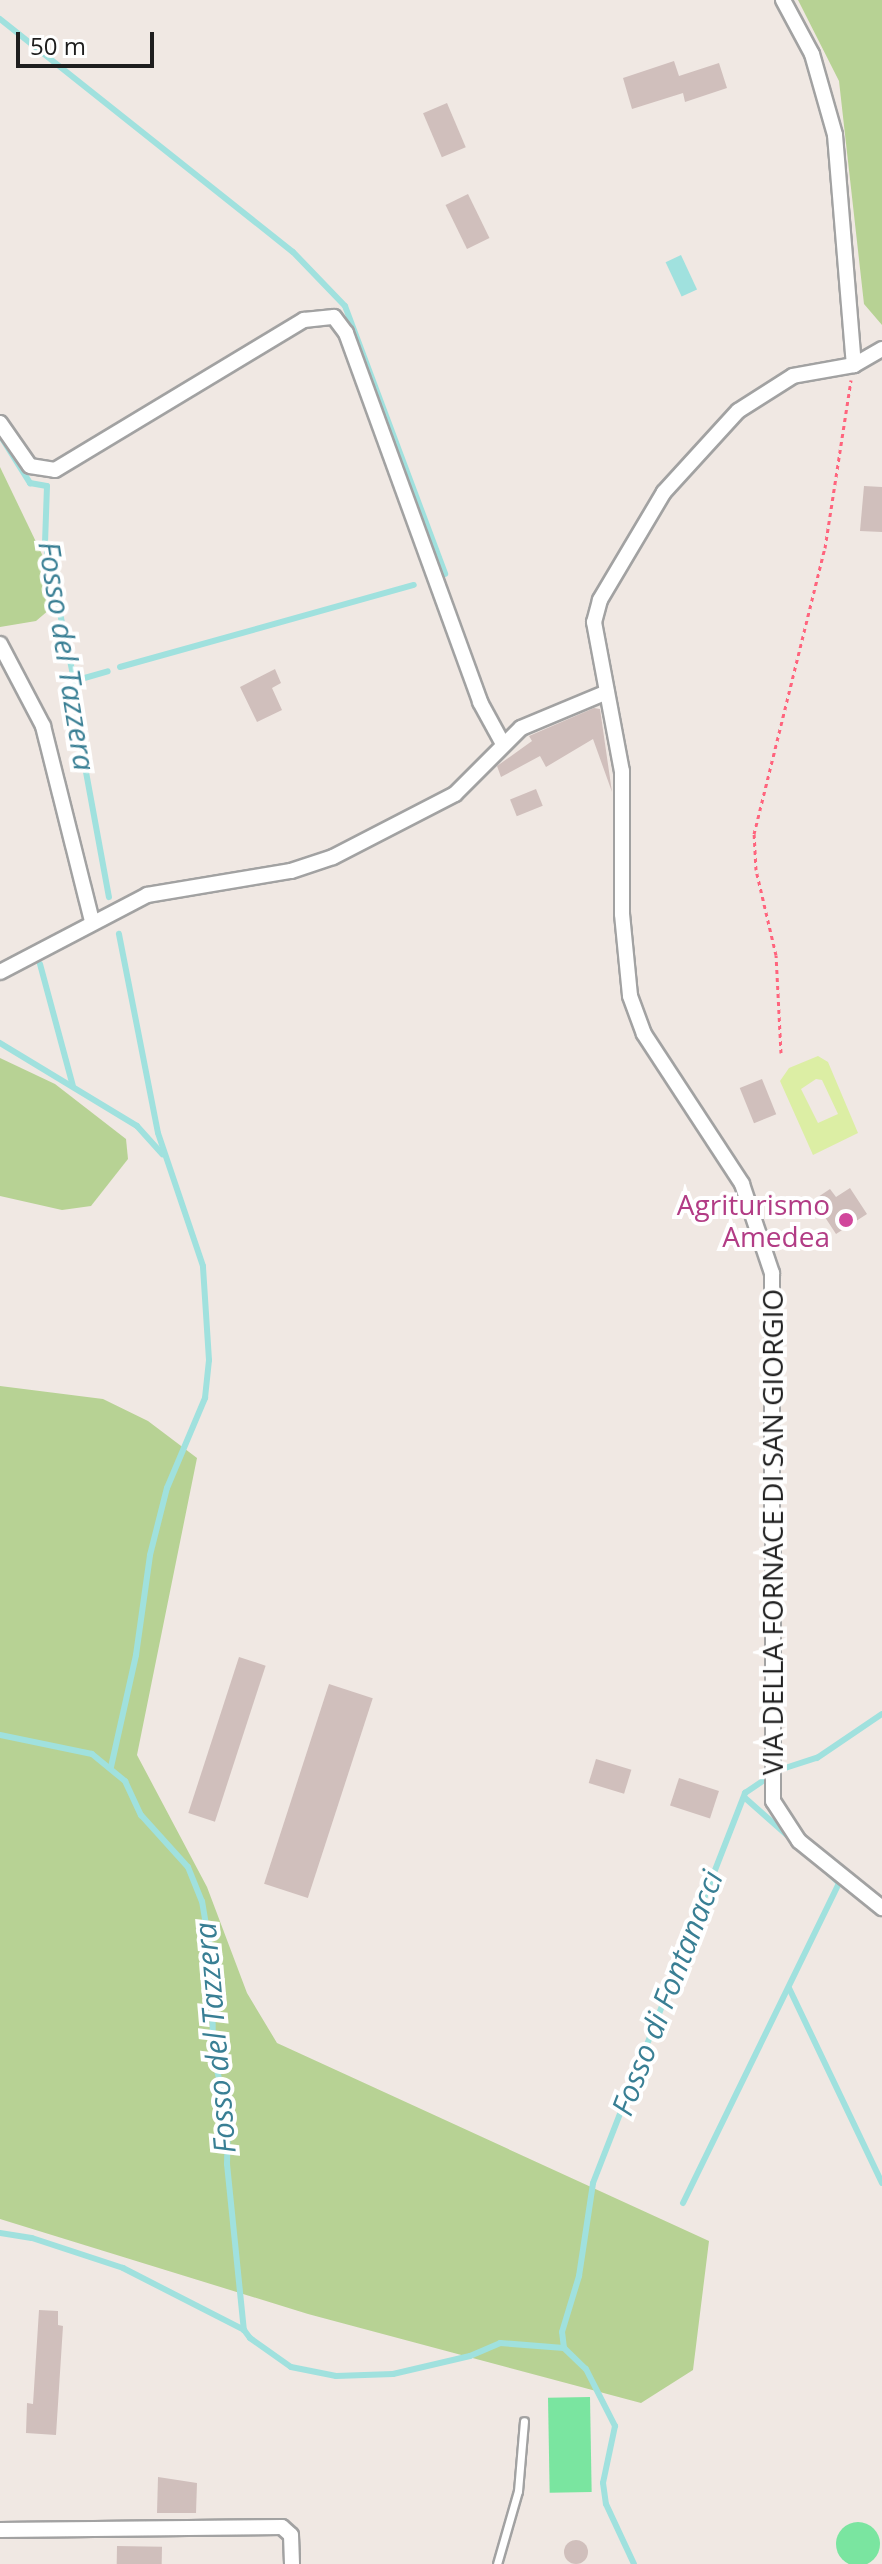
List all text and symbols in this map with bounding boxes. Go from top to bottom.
scale bar [20,16,158,66]
text: 50 m [30,29,86,62]
water label: Fosso del Tazzera [31,539,103,773]
place label: Agriturismo Amedea [677,1187,830,1253]
marker: Agriturismo Amedea [837,1211,855,1229]
street label: VIA DELLA FORNACE DI SAN GIORGIO [755,1289,789,1775]
water label: Fosso di Fontanacci [604,1866,730,2120]
water label: Fosso del Tazzera [187,1921,243,2155]

